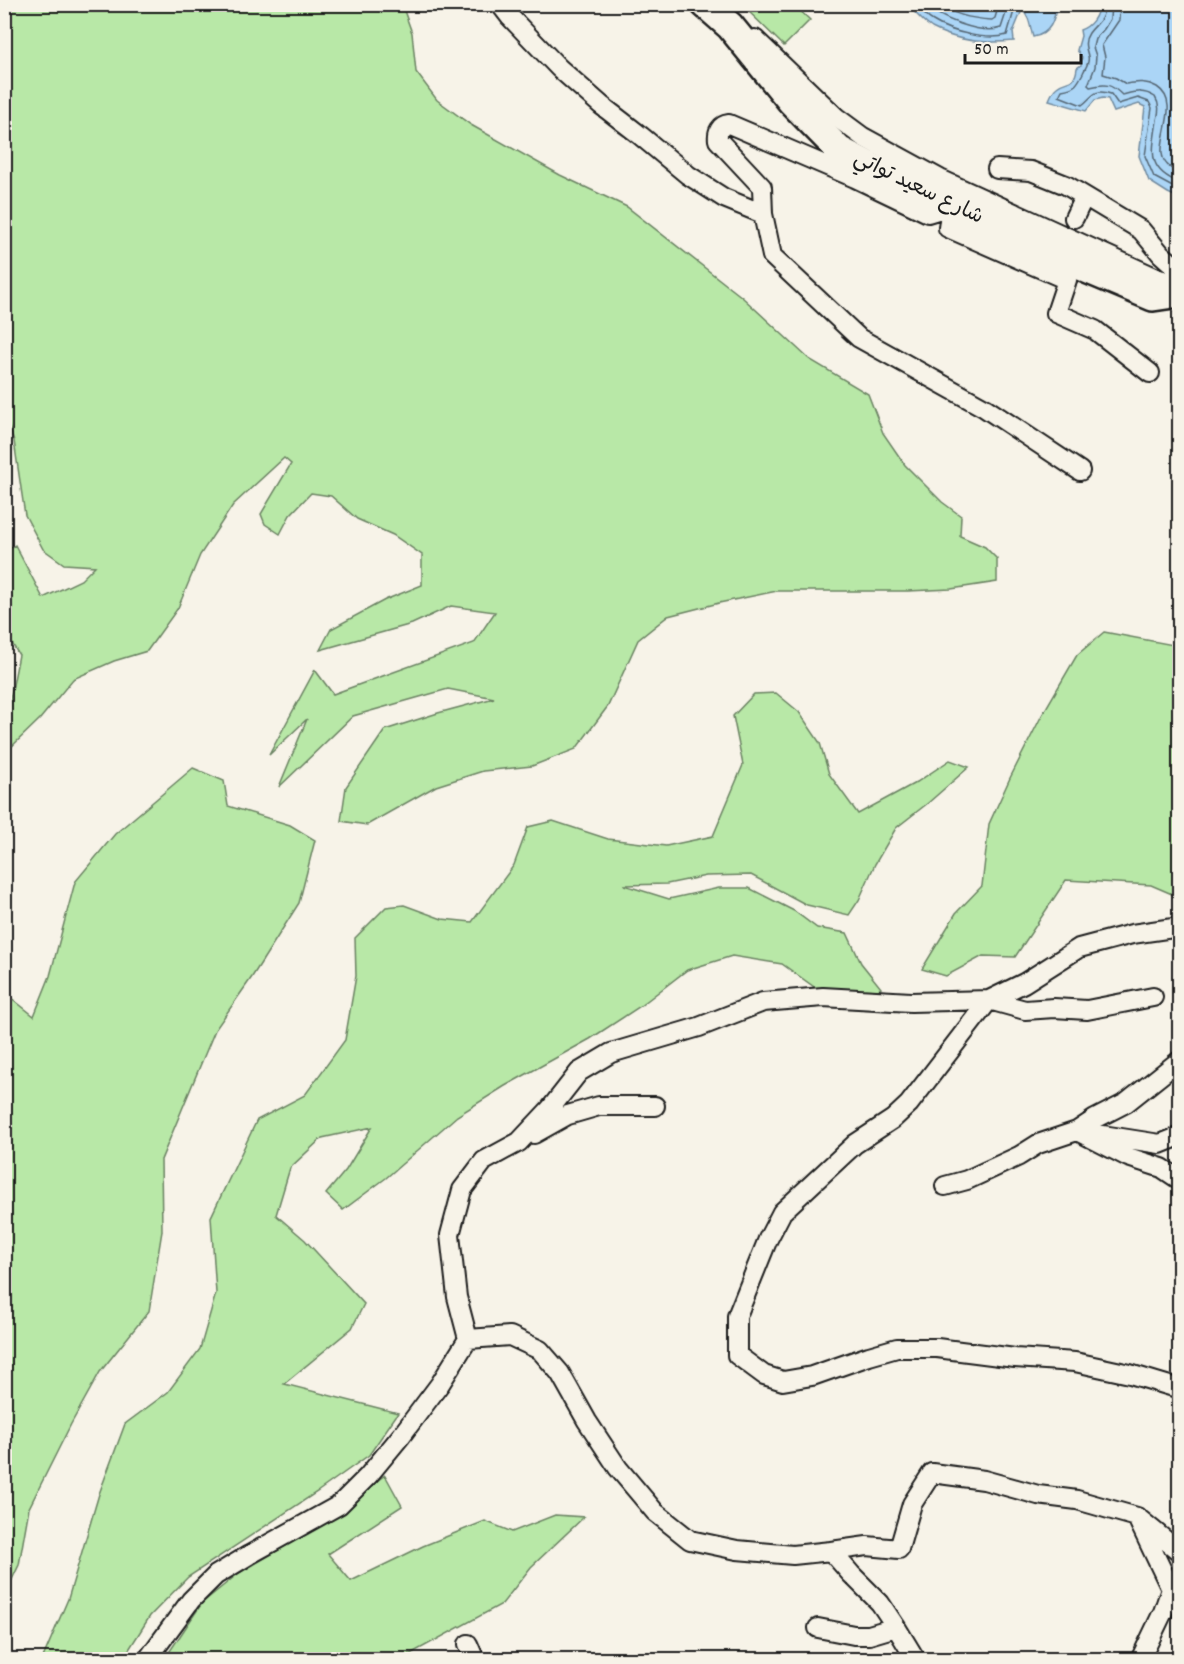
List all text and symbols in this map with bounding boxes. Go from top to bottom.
scale bar [965,27,1080,65]
text: 50 m [974,38,1009,63]
street label: شارع سعيد تواتي [848,145,988,234]

